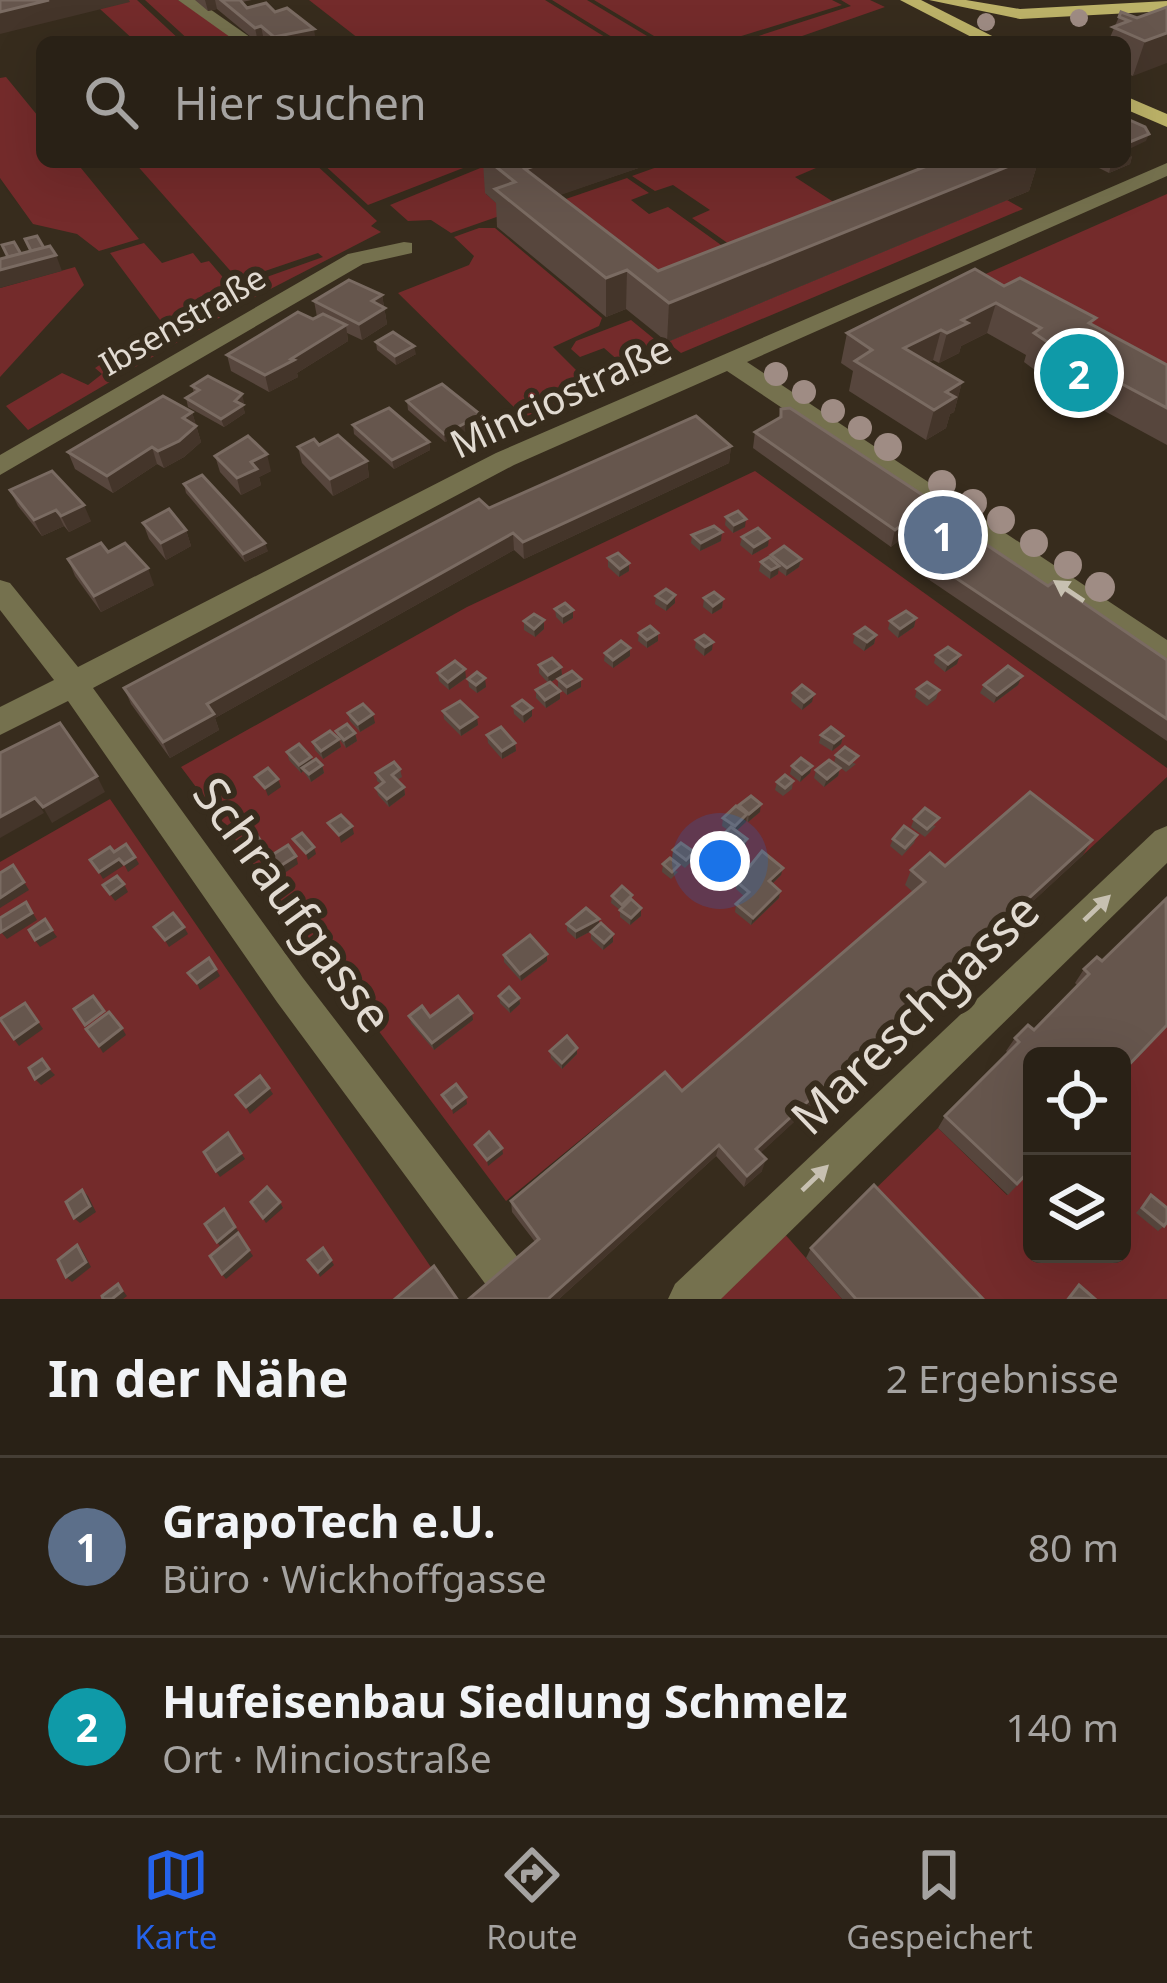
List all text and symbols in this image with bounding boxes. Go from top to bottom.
search box [36,36,1131,168]
icon: search [78,69,144,135]
text: Hier suchen [174,72,427,133]
street label: Ibsenstraße [91,254,273,386]
street label: Minciostraße [441,321,679,469]
pin: 2 [1040,328,1118,418]
pin: 1 [904,490,982,580]
one-way arrow [1053,580,1086,602]
street label: Schraufgasse [179,763,409,1045]
your location [690,831,750,891]
street label: Mareschgasse [776,878,1052,1148]
one-way arrow [1082,894,1111,922]
map controls [1023,1047,1131,1263]
button: locate [1023,1047,1131,1155]
button: layers [1023,1155,1131,1263]
one-way arrow [801,1164,830,1192]
text: In der Nähe [48,1342,349,1412]
text: 2 Ergebnisse [886,1351,1119,1404]
text: GrapoTech e.U. [162,1490,496,1551]
text: 1 [76,1520,98,1573]
text: 80 m [1028,1520,1119,1573]
text: Büro · Wickhoffgasse [162,1551,547,1604]
text: Hufeisenbau Siedlung Schmelz [162,1670,848,1731]
text: 2 [76,1700,98,1753]
text: 140 m [1005,1700,1119,1753]
text: Ort · Minciostraße [162,1731,492,1784]
tab: Karte [134,1842,217,1959]
tab: Route [486,1842,578,1959]
tab: Gespeichert [846,1842,1033,1959]

